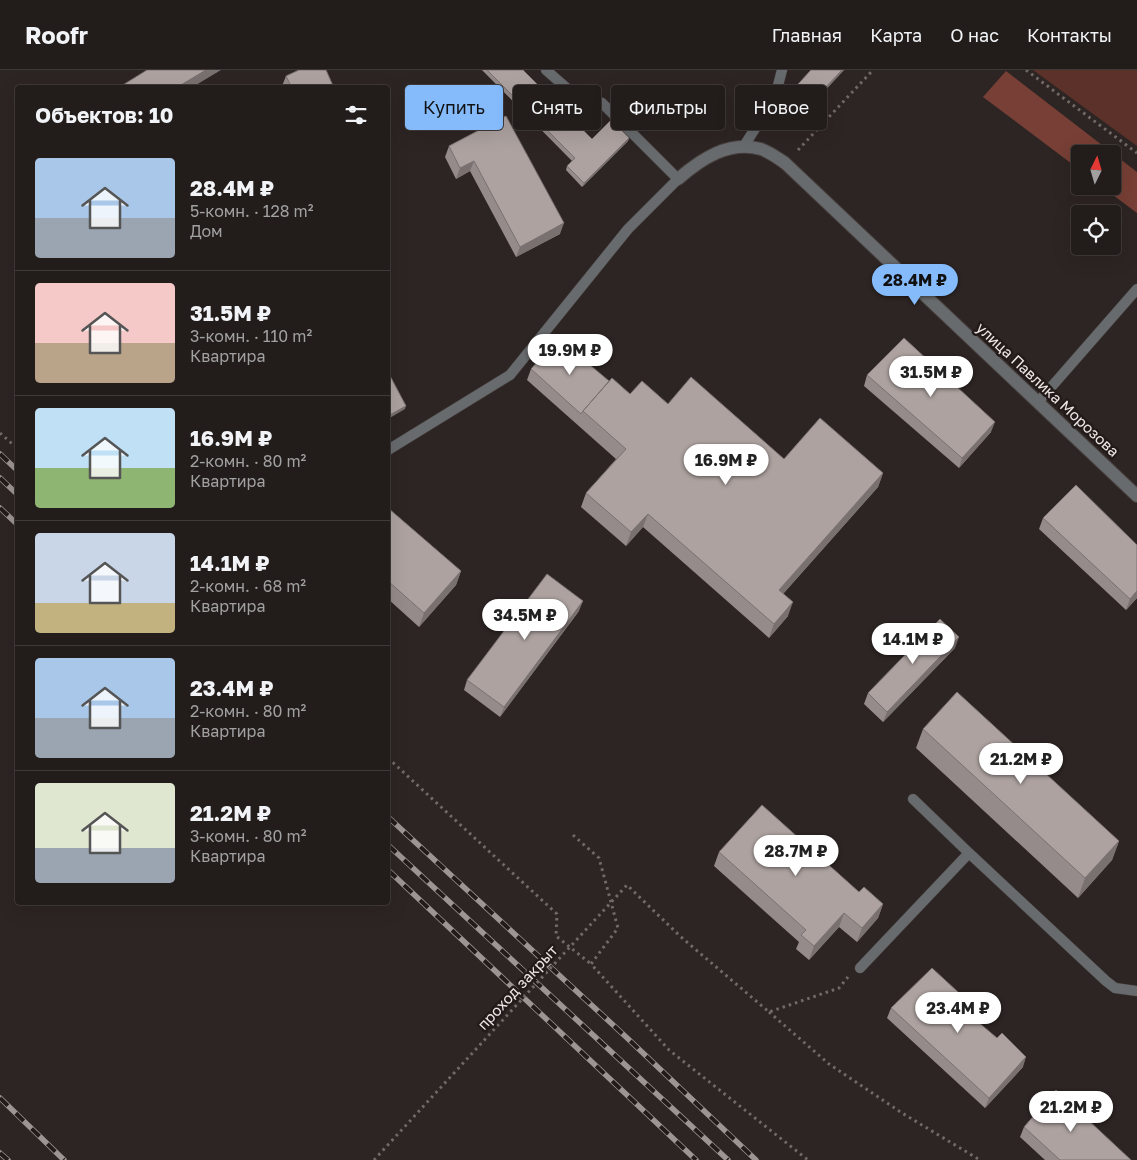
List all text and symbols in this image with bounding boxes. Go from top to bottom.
text: Roofr [25,20,88,49]
text: Главная [772,24,842,46]
text: Карта [870,24,922,46]
text: О нас [950,24,999,46]
text: Контакты [1027,24,1112,46]
chip: Купить [405,85,503,130]
chip: Снять [513,85,601,130]
chip: Фильтры [611,85,725,130]
chip: Новое [735,85,827,130]
icon: filters [342,101,370,129]
text: Объектов: 10 [35,102,173,128]
north arrow [1071,145,1121,195]
map controls [1071,145,1121,255]
text: 28.4M ₽ [190,175,274,201]
icon: home [75,178,135,238]
text: 5-комн. · 128 m² [190,201,313,221]
button: locate [1071,205,1121,255]
text: Дом [190,221,223,241]
pin: 28.4M ₽ [869,264,961,306]
text: 28.4M ₽ [883,270,947,290]
text: 31.5M ₽ [190,300,271,326]
icon: home [75,303,135,363]
street label: улица Павлика Морозова [973,318,1123,460]
text: 3-комн. · 110 m² [190,326,312,346]
pin: 19.9M ₽ [524,334,616,376]
text: 19.9M ₽ [539,340,601,360]
text: Квартира [190,346,265,366]
pin: 31.5M ₽ [885,356,977,398]
text: 31.5M ₽ [900,362,962,382]
text: 16.9M ₽ [190,425,272,451]
icon: home [75,428,135,488]
pin: 16.9M ₽ [680,444,772,486]
text: 16.9M ₽ [695,450,757,470]
text: 2-комн. · 80 m² [190,451,306,471]
text: Квартира [190,471,265,491]
text: 14.1M ₽ [190,550,270,576]
icon: home [75,553,135,613]
text: 2-комн. · 68 m² [190,576,306,596]
text: Квартира [190,596,265,616]
pin: 34.5M ₽ [479,598,571,641]
text: 34.5M ₽ [493,605,557,625]
pin: 14.1M ₽ [867,622,959,665]
text: 14.1M ₽ [883,629,943,649]
text: 23.4M ₽ [190,675,274,701]
icon: home [75,678,135,738]
text: 2-комн. · 80 m² [190,701,306,721]
text: Квартира [190,721,265,741]
pin: 21.2M ₽ [975,742,1067,785]
text: 21.2M ₽ [990,749,1052,769]
text: 21.2M ₽ [190,800,271,826]
icon: home [75,803,135,863]
text: 3-комн. · 80 m² [190,826,306,846]
pin: 28.7M ₽ [750,834,842,877]
text: 28.7M ₽ [765,841,827,861]
text: Квартира [190,846,265,866]
street label: проход закрыт [473,941,561,1033]
pin: 23.4M ₽ [912,992,1004,1034]
text: 23.4M ₽ [926,998,990,1018]
pin: 21.2M ₽ [1025,1090,1117,1133]
text: 21.2M ₽ [1040,1097,1102,1117]

